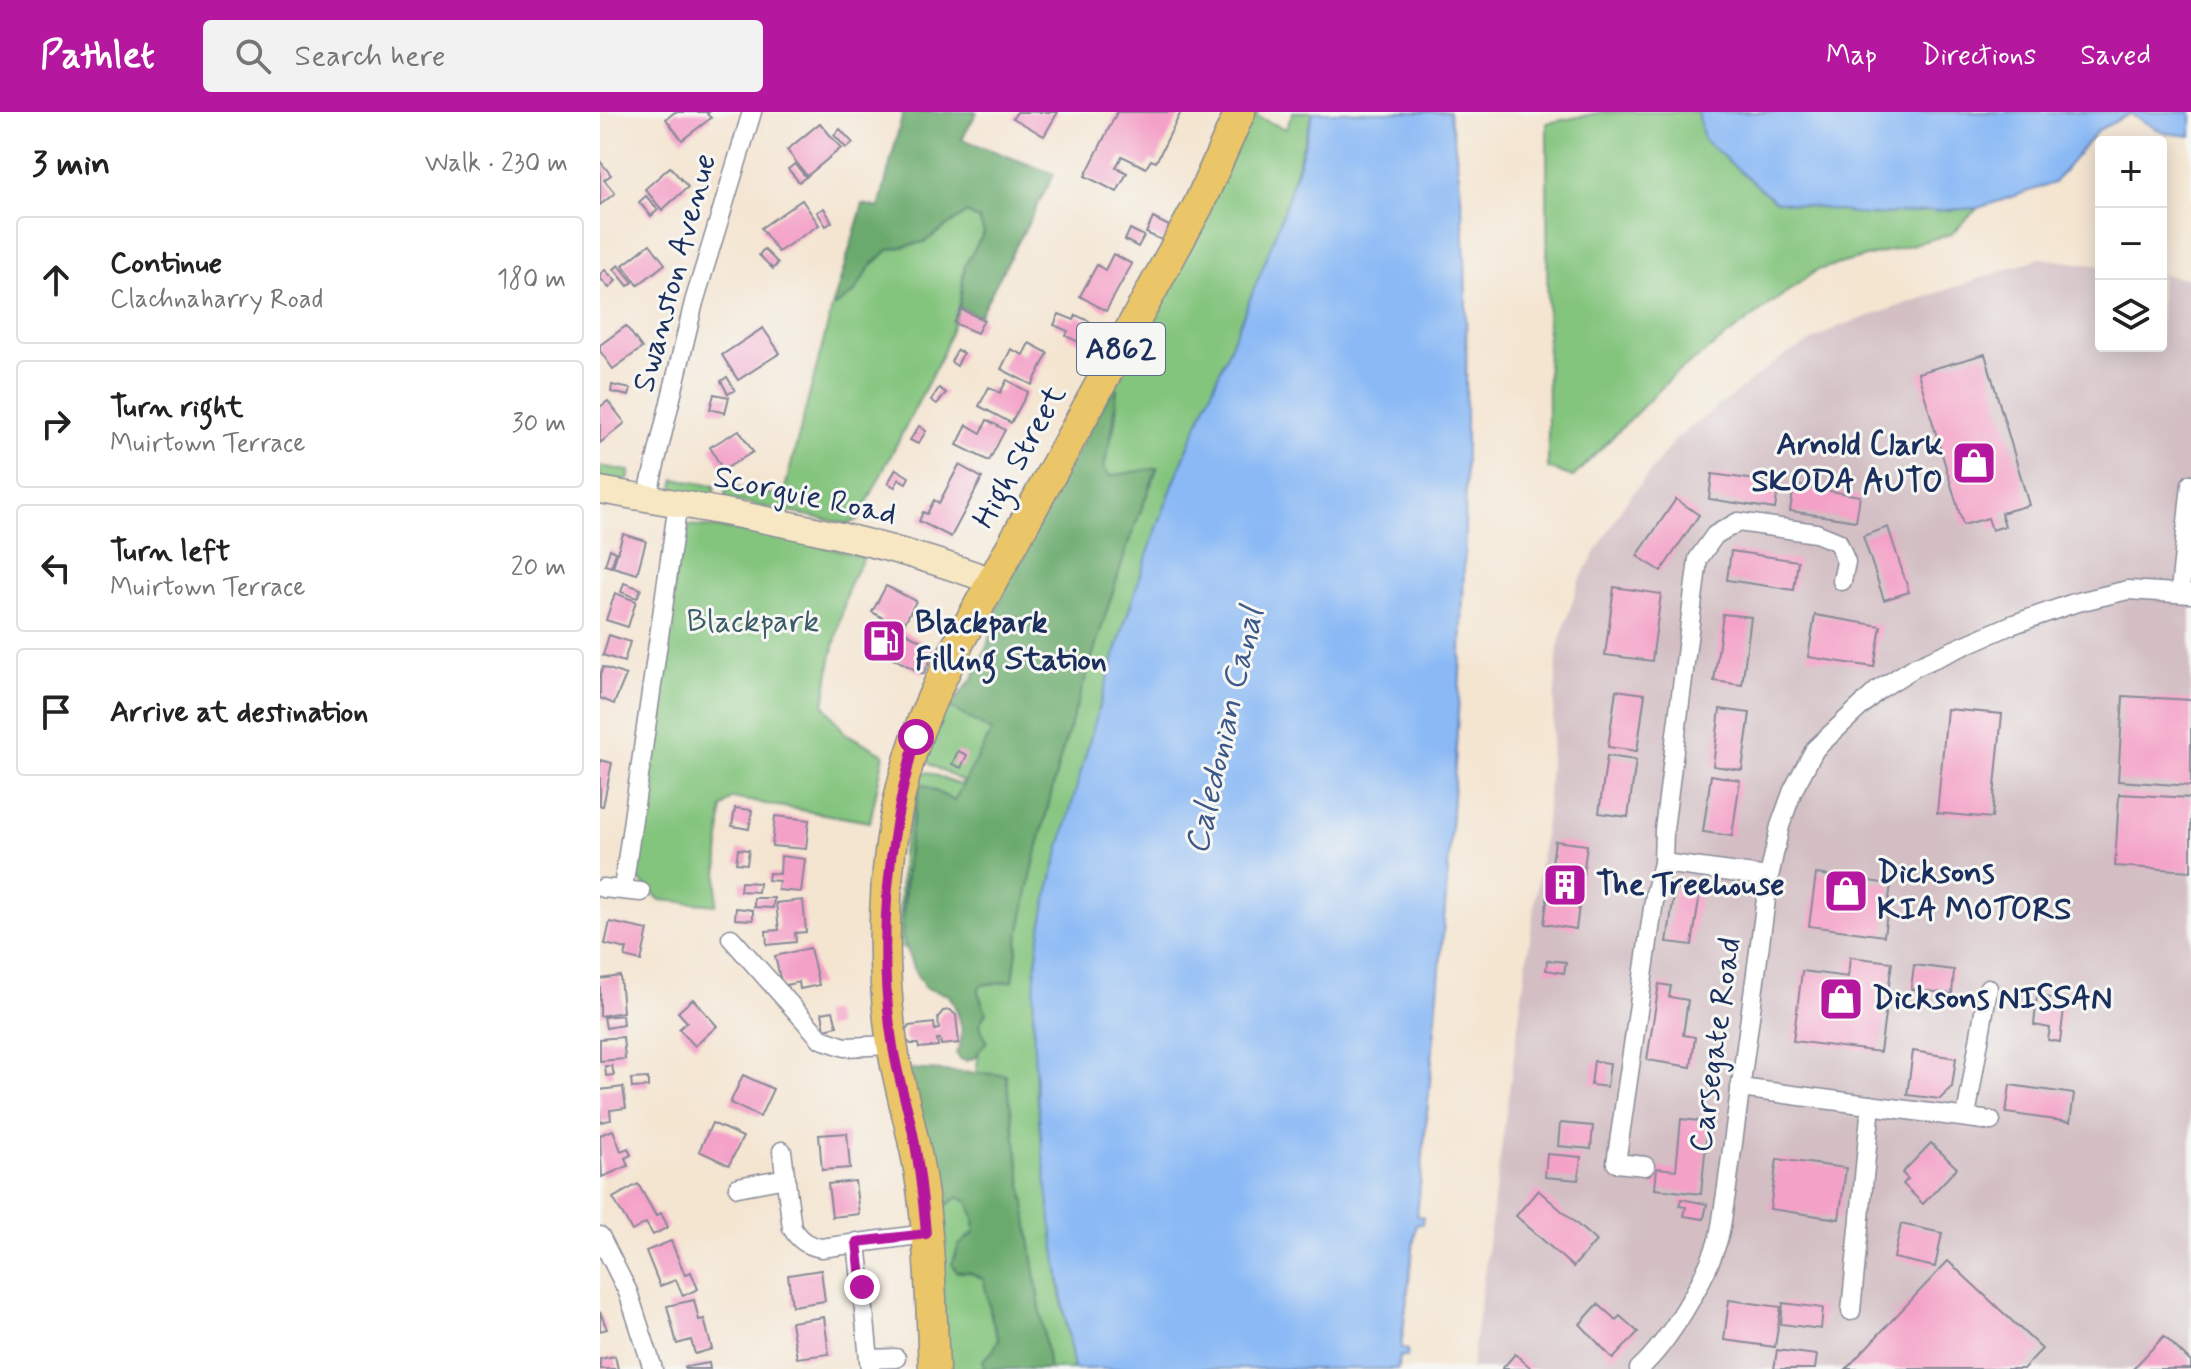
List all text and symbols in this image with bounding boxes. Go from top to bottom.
search box [203,20,763,92]
text: Pathlet [40,32,155,81]
icon: search [231,34,275,78]
text: Search here [295,37,446,76]
text: Map [1826,38,1877,75]
text: Directions [1921,38,2036,75]
text: Saved [2080,38,2151,75]
map controls [2095,136,2167,352]
button: + [2095,136,2167,208]
text: 3 min [32,142,110,187]
text: Walk · 230 m [425,147,568,181]
street label: Swanston Avenue [623,149,727,397]
button: − [2095,208,2167,280]
text: Continue [110,244,222,283]
icon: ahead [34,258,78,302]
text: 180 m [497,263,566,297]
button: layers [2095,280,2167,352]
text: Clachnaharry Road [110,283,323,317]
road number: A862 [1077,323,1165,375]
street label: High Street [963,378,1079,538]
text: Turn right [110,388,243,427]
icon: right [34,402,78,446]
text: 30 m [512,407,566,441]
place label: Arnold Clark SKODA AUTO [1751,424,1943,503]
text: Muirtown Terrace [110,427,305,461]
shop icon: Arnold Clark SKODA AUTO [1950,439,1998,487]
street label: Scorguie Road [710,456,900,536]
text: Turn left [110,532,230,571]
icon: left [34,546,78,590]
text: 20 m [511,551,566,585]
text: Muirtown Terrace [110,571,305,605]
park label: Blackpark [687,601,819,643]
water label: Caledonian Canal [1175,601,1276,859]
place label: Blackpark Filling Station [915,602,1107,685]
fuel station icon: Blackpark Filling Station [860,617,908,665]
icon: arrive [34,690,78,734]
text: Arrive at destination [110,693,368,732]
route start [898,719,934,755]
place label: Dicksons KIA MOTORS [1877,852,2072,931]
building icon: The Treehouse [1541,861,1589,909]
place label: The Treehouse [1596,864,1785,906]
shop icon: Dicksons KIA MOTORS [1822,867,1870,915]
street label: Carsegate Road [1680,935,1752,1155]
shop icon: Dicksons NISSAN [1817,975,1865,1023]
place label: Dicksons NISSAN [1872,978,2112,1020]
route end [844,1269,880,1305]

